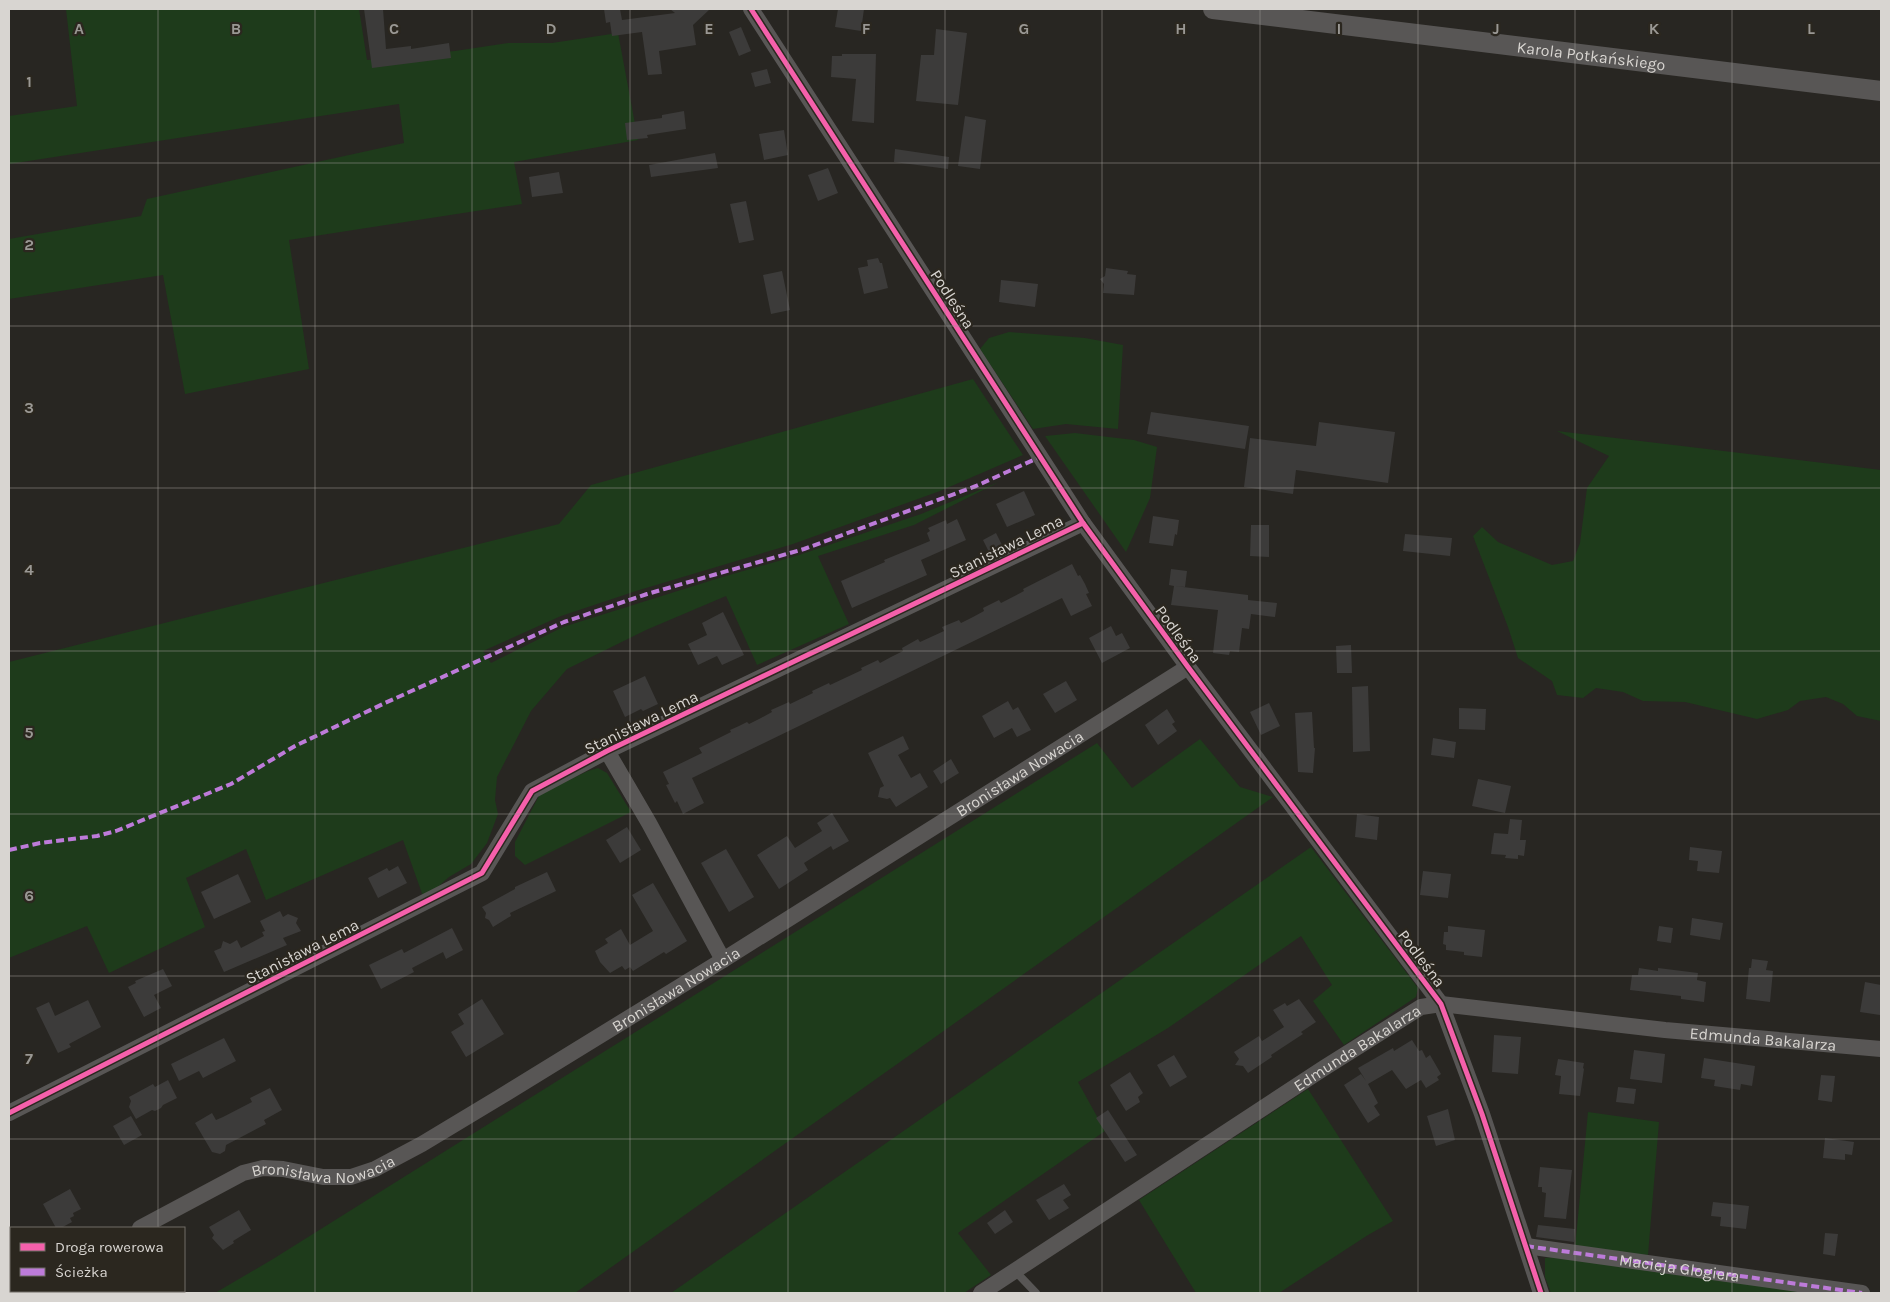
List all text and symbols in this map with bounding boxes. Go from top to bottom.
text: A [74,19,84,38]
text: B [231,19,241,38]
text: C [389,19,399,38]
text: D [546,19,557,38]
text: E [704,19,714,38]
text: F [862,19,871,38]
text: G [1019,19,1029,38]
text: H [1175,19,1187,38]
text: I [1337,19,1341,38]
text: J [1492,19,1500,38]
text: K [1649,19,1660,38]
text: L [1807,19,1815,38]
street label: Karola Potkańskiego [1516,37,1666,74]
text: 1 [26,72,32,91]
text: 2 [24,235,34,254]
street label: Podleśna [926,266,979,332]
text: 3 [24,398,34,417]
street label: Stanisława Lema [946,511,1066,582]
text: 4 [24,560,34,579]
street label: Podleśna [1151,602,1206,667]
street label: Stanisława Lema [581,687,701,758]
text: 5 [24,723,34,742]
street label: Bronisława Nowacia [953,726,1087,821]
text: 6 [24,886,34,905]
street label: Stanisława Lema [243,915,362,988]
street label: Podleśna [1394,926,1449,991]
street label: Bronisława Nowacia [608,943,743,1036]
street label: Edmunda Bakalarza [1290,1001,1424,1095]
street label: Edmunda Bakalarza [1689,1023,1837,1055]
text: 7 [25,1049,33,1068]
street label: Bronisława Nowacia [249,1151,398,1187]
legend [10,1227,185,1292]
text: Droga rowerowa [55,1238,164,1256]
street label: Macieja Glogiera [1618,1250,1741,1286]
text: Ścieżka [55,1263,108,1281]

